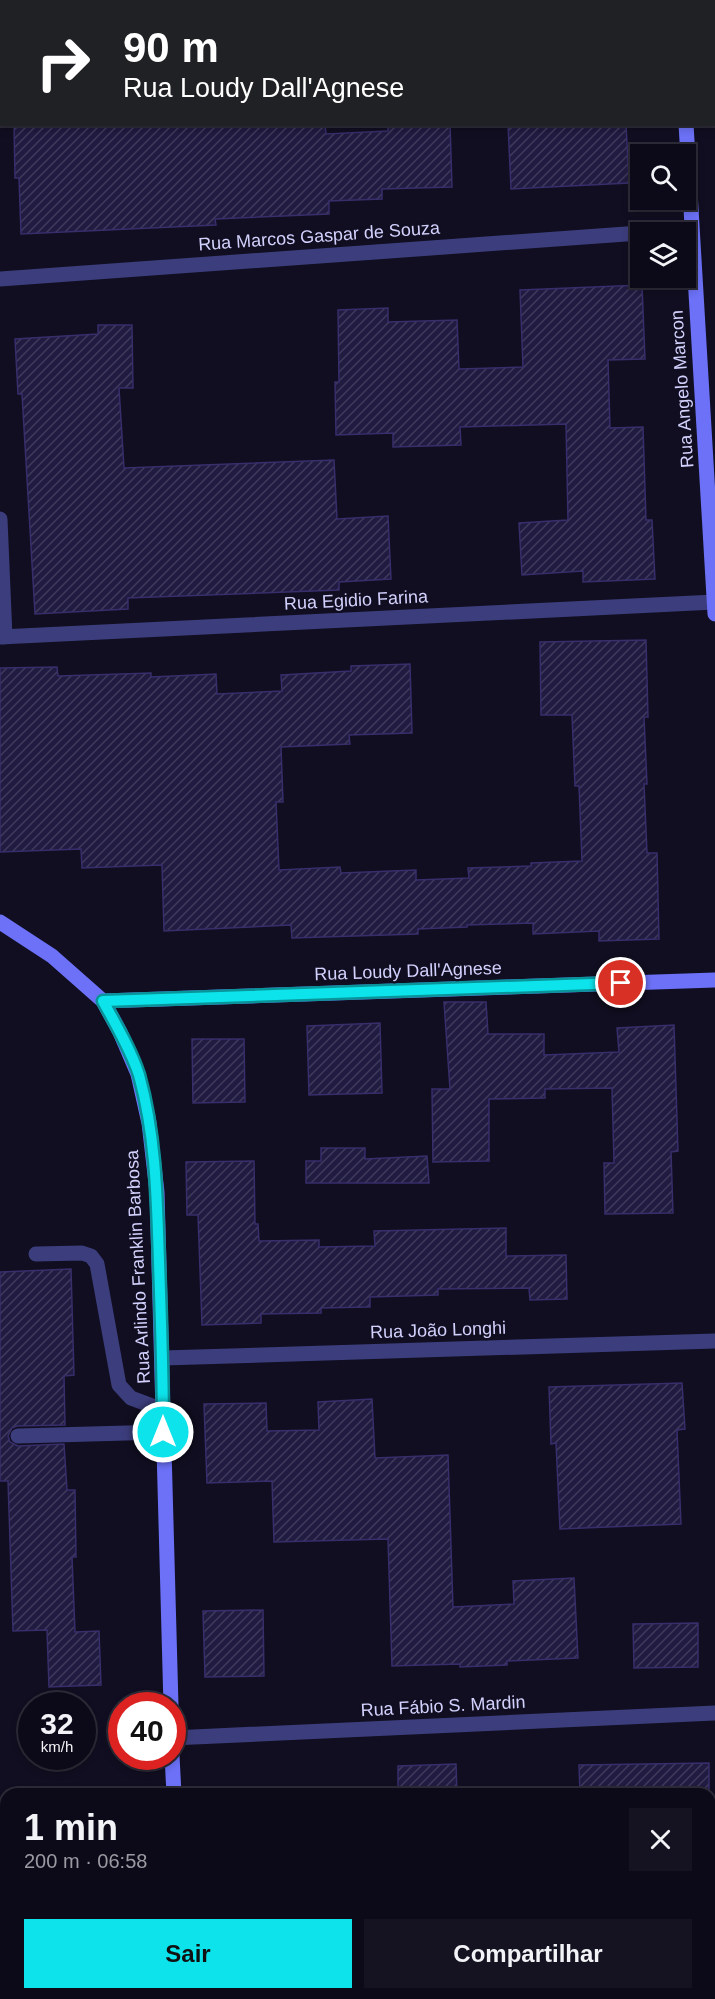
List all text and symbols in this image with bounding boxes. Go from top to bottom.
icon: right [24,24,102,102]
text: 90 m [123,24,219,71]
text: Rua Loudy Dall'Agnese [123,73,404,103]
map controls [630,144,696,288]
button: search [630,144,696,210]
street label: Rua Marcos Gaspar de Souza [198,218,441,254]
button: layers [630,222,696,288]
street label: Rua Angelo Marcon [667,309,697,469]
street label: Rua Egidio Farina [284,586,429,614]
pin [595,957,646,1008]
street label: Rua Loudy Dall'Agnese [314,958,502,984]
icon: arrive [604,966,637,999]
street label: Rua Arlindo Franklin Barbosa [122,1149,154,1384]
street label: Rua João Longhi [370,1318,506,1342]
position arrow [131,1400,195,1464]
speed limit sign: 40 [108,1692,186,1770]
street label: Rua Fábio S. Mardin [360,1692,526,1720]
text: 32 [40,1707,74,1740]
text: km/h [41,1738,73,1755]
text: 1 min [24,1807,118,1848]
button: close [629,1808,692,1871]
text: 200 m · 06:58 [24,1850,147,1872]
button: Sair [24,1919,352,1988]
button: Compartilhar [364,1919,692,1988]

